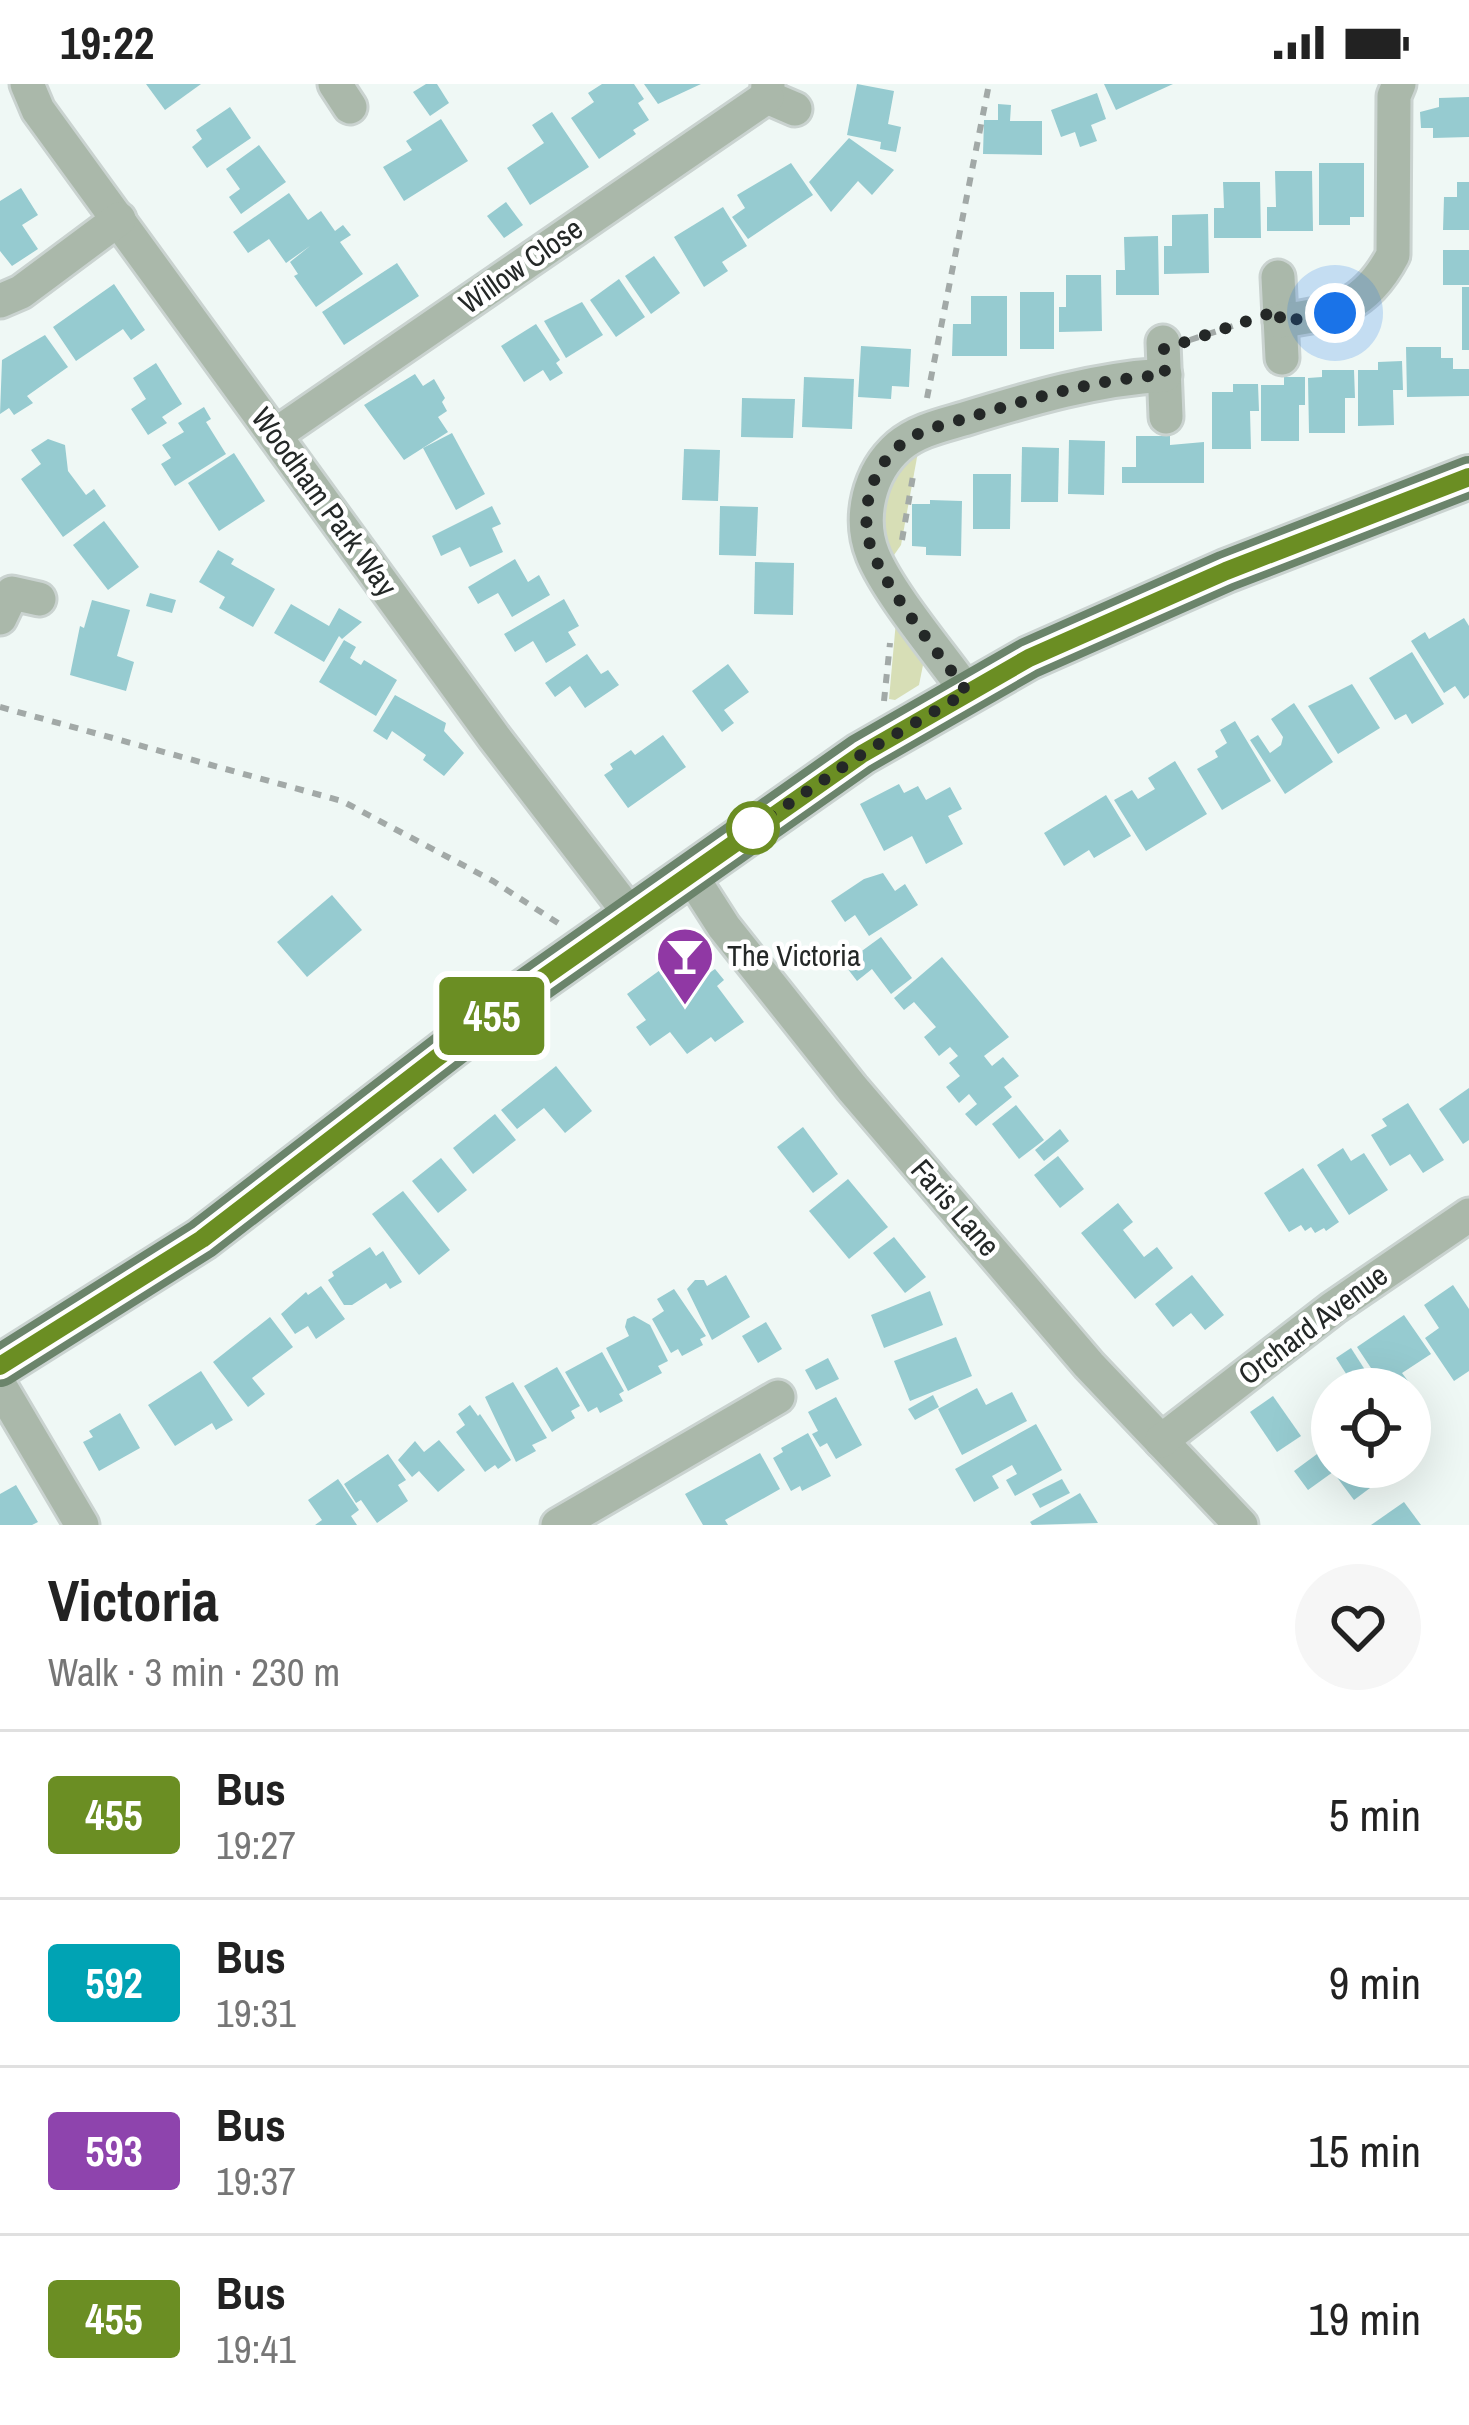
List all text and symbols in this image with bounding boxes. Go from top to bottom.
text: 19:22 [60,12,154,73]
street label: Willow Close [451,208,590,322]
your location [1305,283,1365,343]
street label: Woodham Park Way [243,399,407,604]
unlabelled marker [728,803,778,853]
bar icon: The Victoria [654,925,716,1007]
place label: The Victoria [727,935,861,975]
line badge: 455 [423,977,561,1055]
text: 455 [463,988,521,1044]
street label: Faris Lane [902,1150,1009,1264]
street label: Orchard Avenue [1230,1255,1395,1394]
map controls [1311,1368,1431,1488]
button: locate [1311,1368,1431,1488]
text: Victoria [48,1562,219,1639]
button: heart [1295,1564,1421,1690]
text: Walk · 3 min · 230 m [48,1646,340,1698]
text: Bus [216,1758,286,1819]
text: 5 min [1329,1784,1421,1845]
text: 455 [85,1787,143,1843]
text: 19:27 [216,1819,296,1871]
text: Bus [216,1926,286,1987]
text: 9 min [1329,1952,1421,2013]
text: 592 [85,1955,143,2011]
text: 19:31 [216,1987,296,2039]
text: Bus [216,2094,286,2155]
text: 15 min [1308,2120,1421,2181]
text: 593 [85,2123,143,2179]
text: 19:37 [216,2155,296,2207]
text: Bus [216,2262,286,2323]
text: 19 min [1308,2288,1421,2349]
text: 455 [85,2291,143,2347]
text: 19:41 [216,2323,296,2375]

